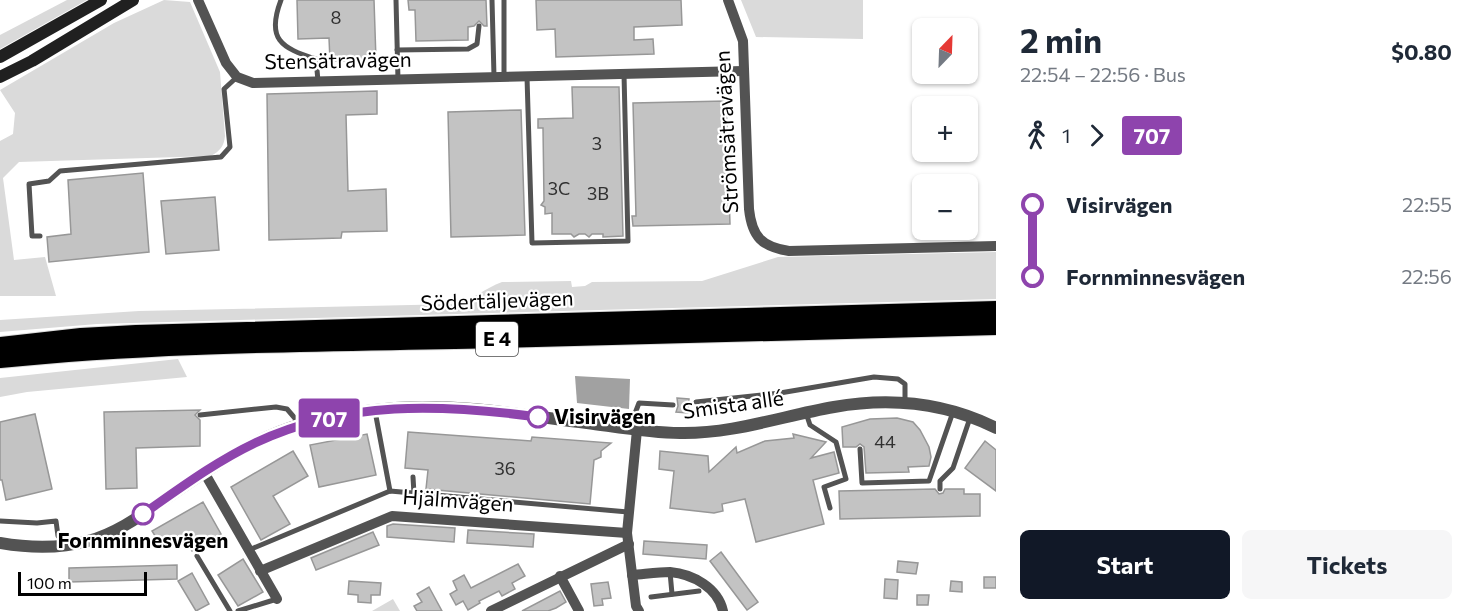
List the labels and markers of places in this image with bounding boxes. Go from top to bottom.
place label: Visirvägen [554,403,656,428]
marker: Visirvägen [527,406,549,428]
marker: Fornminnesvägen [132,503,154,525]
place label: Fornminnesvägen [57,527,229,552]

